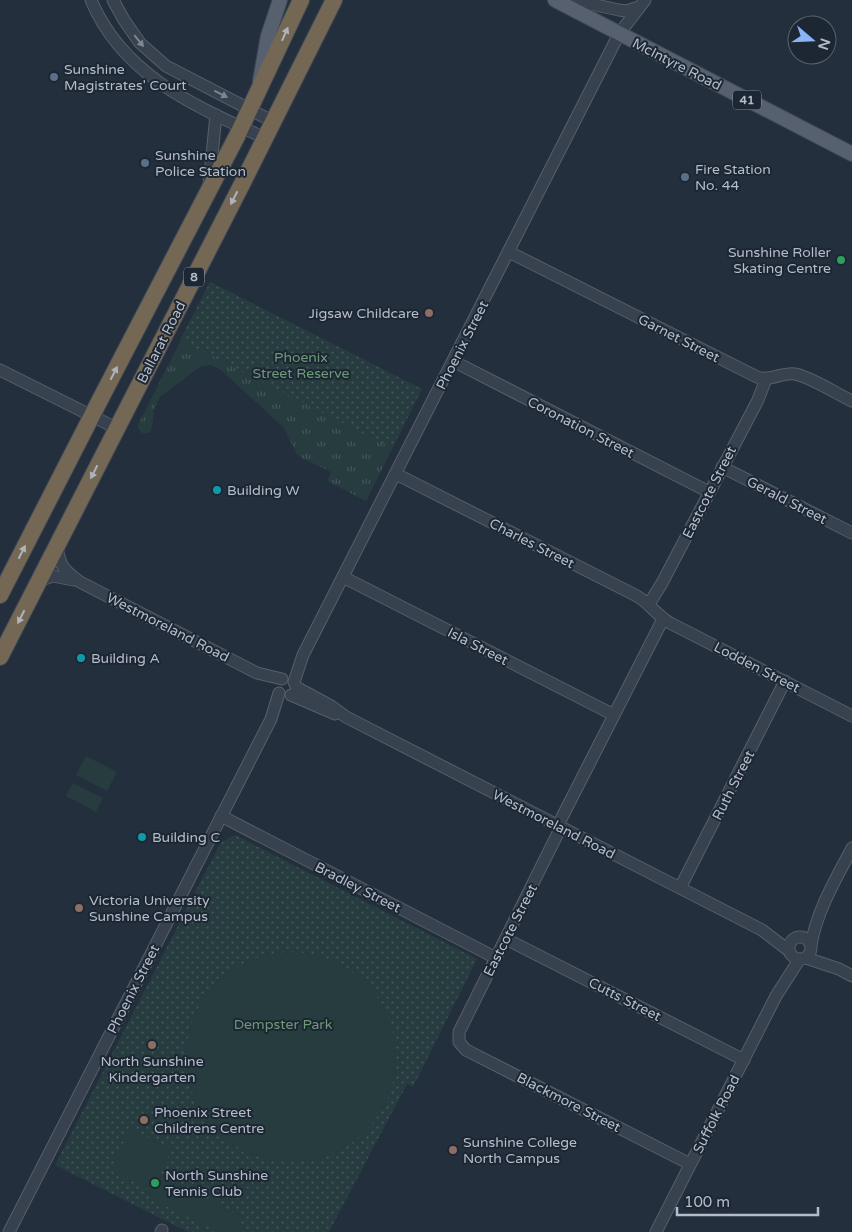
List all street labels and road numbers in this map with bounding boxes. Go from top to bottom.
street label: McIntyre Road [629,35,724,94]
road number: 41 [733,90,761,110]
road number: 8 [184,268,204,286]
street label: Phoenix Street [433,297,492,393]
street label: Ballarat Road [134,298,189,386]
street label: Garnet Street [635,311,723,367]
street label: Coronation Street [525,393,638,462]
street label: Eastcote Street [679,443,740,541]
street label: Gerald Street [744,473,830,528]
street label: Charles Street [486,515,578,572]
street label: Westmoreland Road [104,589,232,666]
street label: Isla Street [445,624,511,669]
street label: Lodden Street [711,638,803,697]
street label: Ruth Street [709,747,759,823]
street label: Westmoreland Road [490,786,618,863]
street label: Bradley Street [312,858,404,917]
street label: Eastcote Street [480,881,541,979]
street label: Phoenix Street [104,941,163,1037]
street label: Cutts Street [586,974,664,1025]
street label: Blackmore Street [514,1069,624,1136]
street label: Suffolk Road [689,1072,744,1156]

